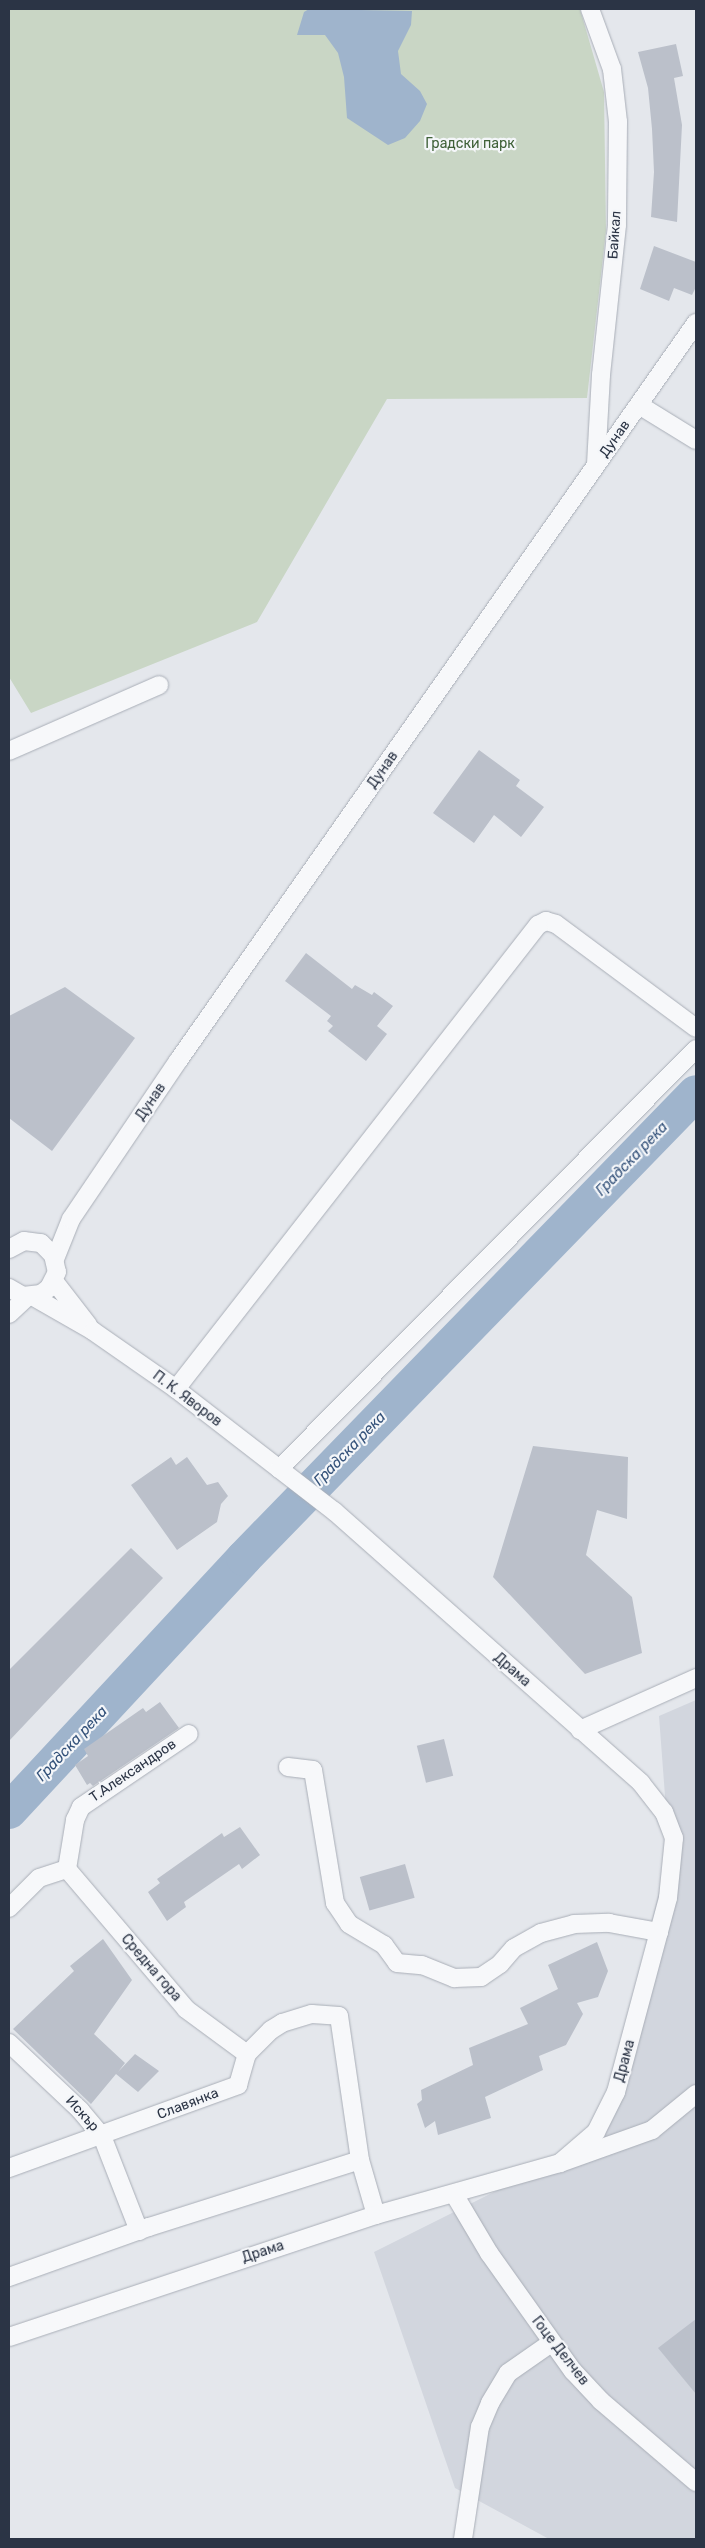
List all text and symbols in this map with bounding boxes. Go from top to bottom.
park label: Градски парк [425,136,515,152]
street label: Байкал [605,210,625,260]
street label: Дунав [596,417,634,461]
street label: Дунав [364,748,402,792]
street label: Дунав [132,1080,170,1124]
water label: Градска река [592,1118,672,1200]
street label: П. К. Яворов [149,1368,225,1430]
water label: Градска река [310,1408,390,1490]
street label: Драма [490,1649,534,1691]
water label: Градска река [33,1703,111,1785]
street label: Т.Александров [87,1736,179,1806]
street label: Средна гора [117,1931,185,2005]
street label: Драма [611,2038,639,2084]
street label: Славянка [155,2085,221,2123]
street label: Искър [62,2093,102,2135]
street label: Драма [240,2237,286,2267]
street label: Гоце Делчев [528,2313,592,2389]

